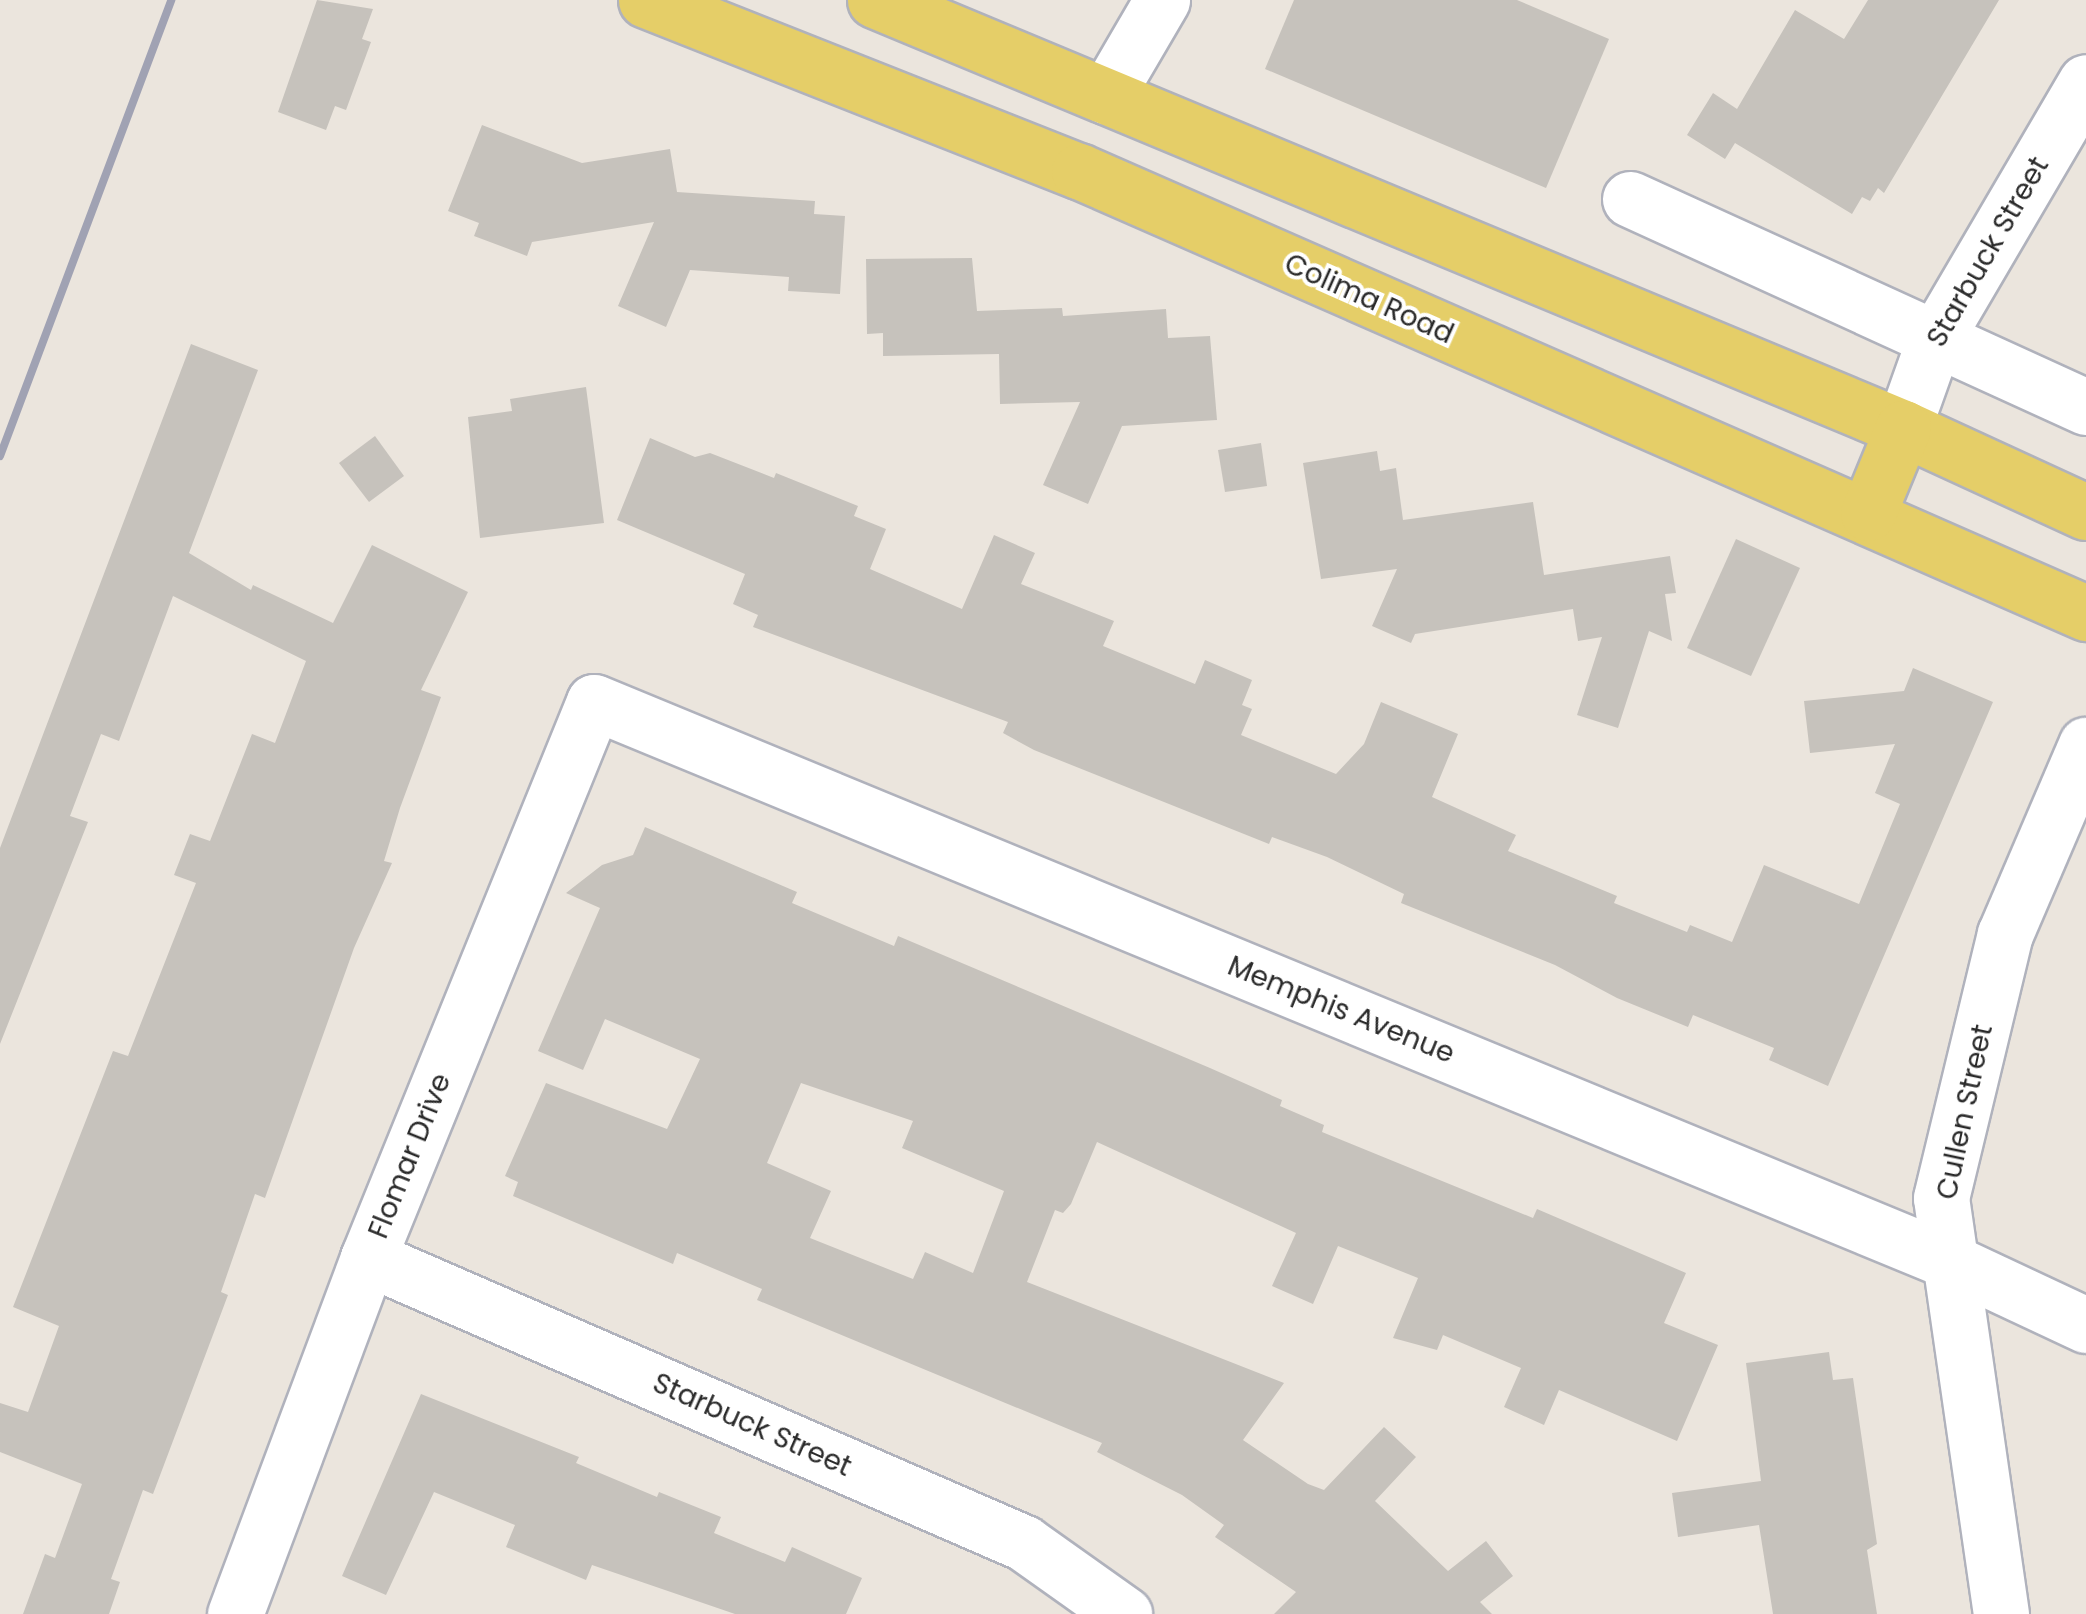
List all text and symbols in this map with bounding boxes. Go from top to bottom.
street label: Starbuck Street [1920,151,2056,353]
street label: Colima Road [1279,247,1459,351]
street label: Memphis Avenue [1223,949,1459,1071]
street label: Cullen Street [1930,1021,2000,1203]
street label: Flomar Drive [362,1069,458,1243]
street label: Starbuck Street [648,1366,856,1484]

